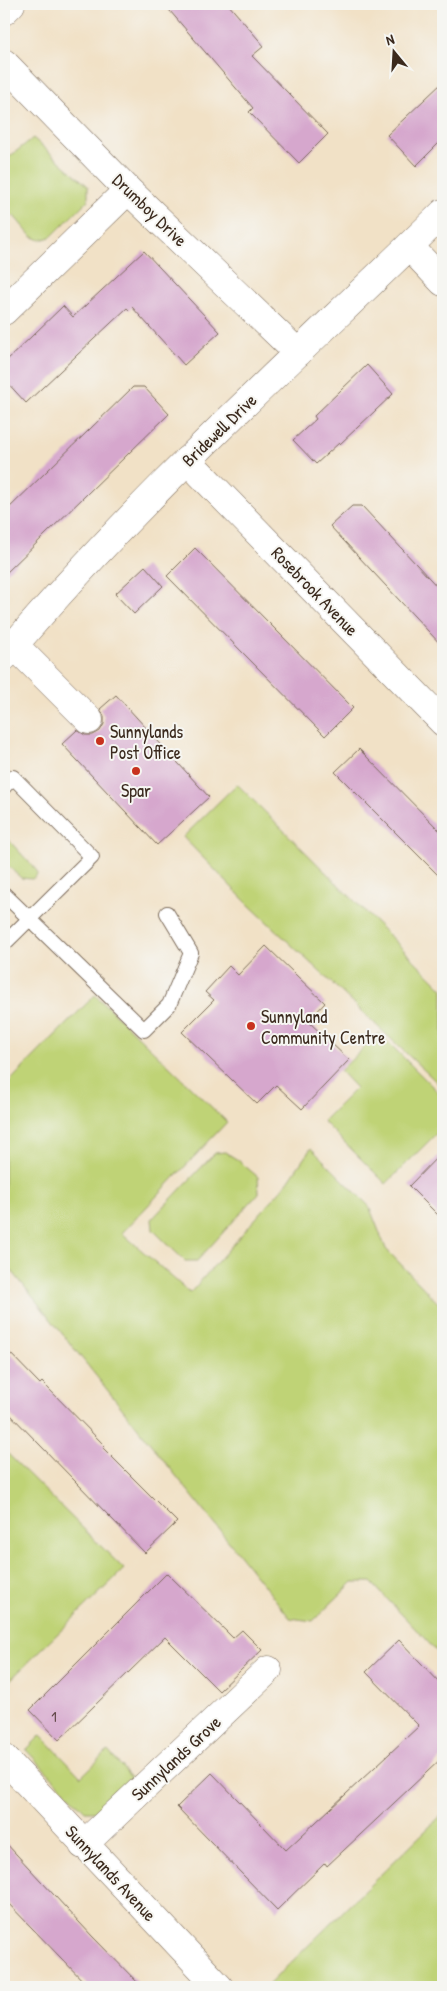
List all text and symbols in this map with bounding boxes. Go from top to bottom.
north arrow [370,28,420,78]
text: N [383,29,397,49]
street label: Drumboy Drive [107,168,193,252]
street label: Bridewell Drive [176,388,262,472]
street label: Rosebrook Avenue [266,541,364,641]
place label: Sunnylands Post Office [110,719,183,765]
marker: Sunnylands Post Office [94,735,106,747]
marker: Spar [130,765,142,777]
place label: Spar [121,778,151,803]
place label: Sunnyland Community Centre [261,1004,385,1050]
marker: Sunnyland Community Centre [245,1020,257,1032]
house number: 1 [51,1706,57,1727]
street label: Sunnylands Grove [126,1710,226,1806]
street label: Sunnylands Avenue [60,1819,162,1927]

